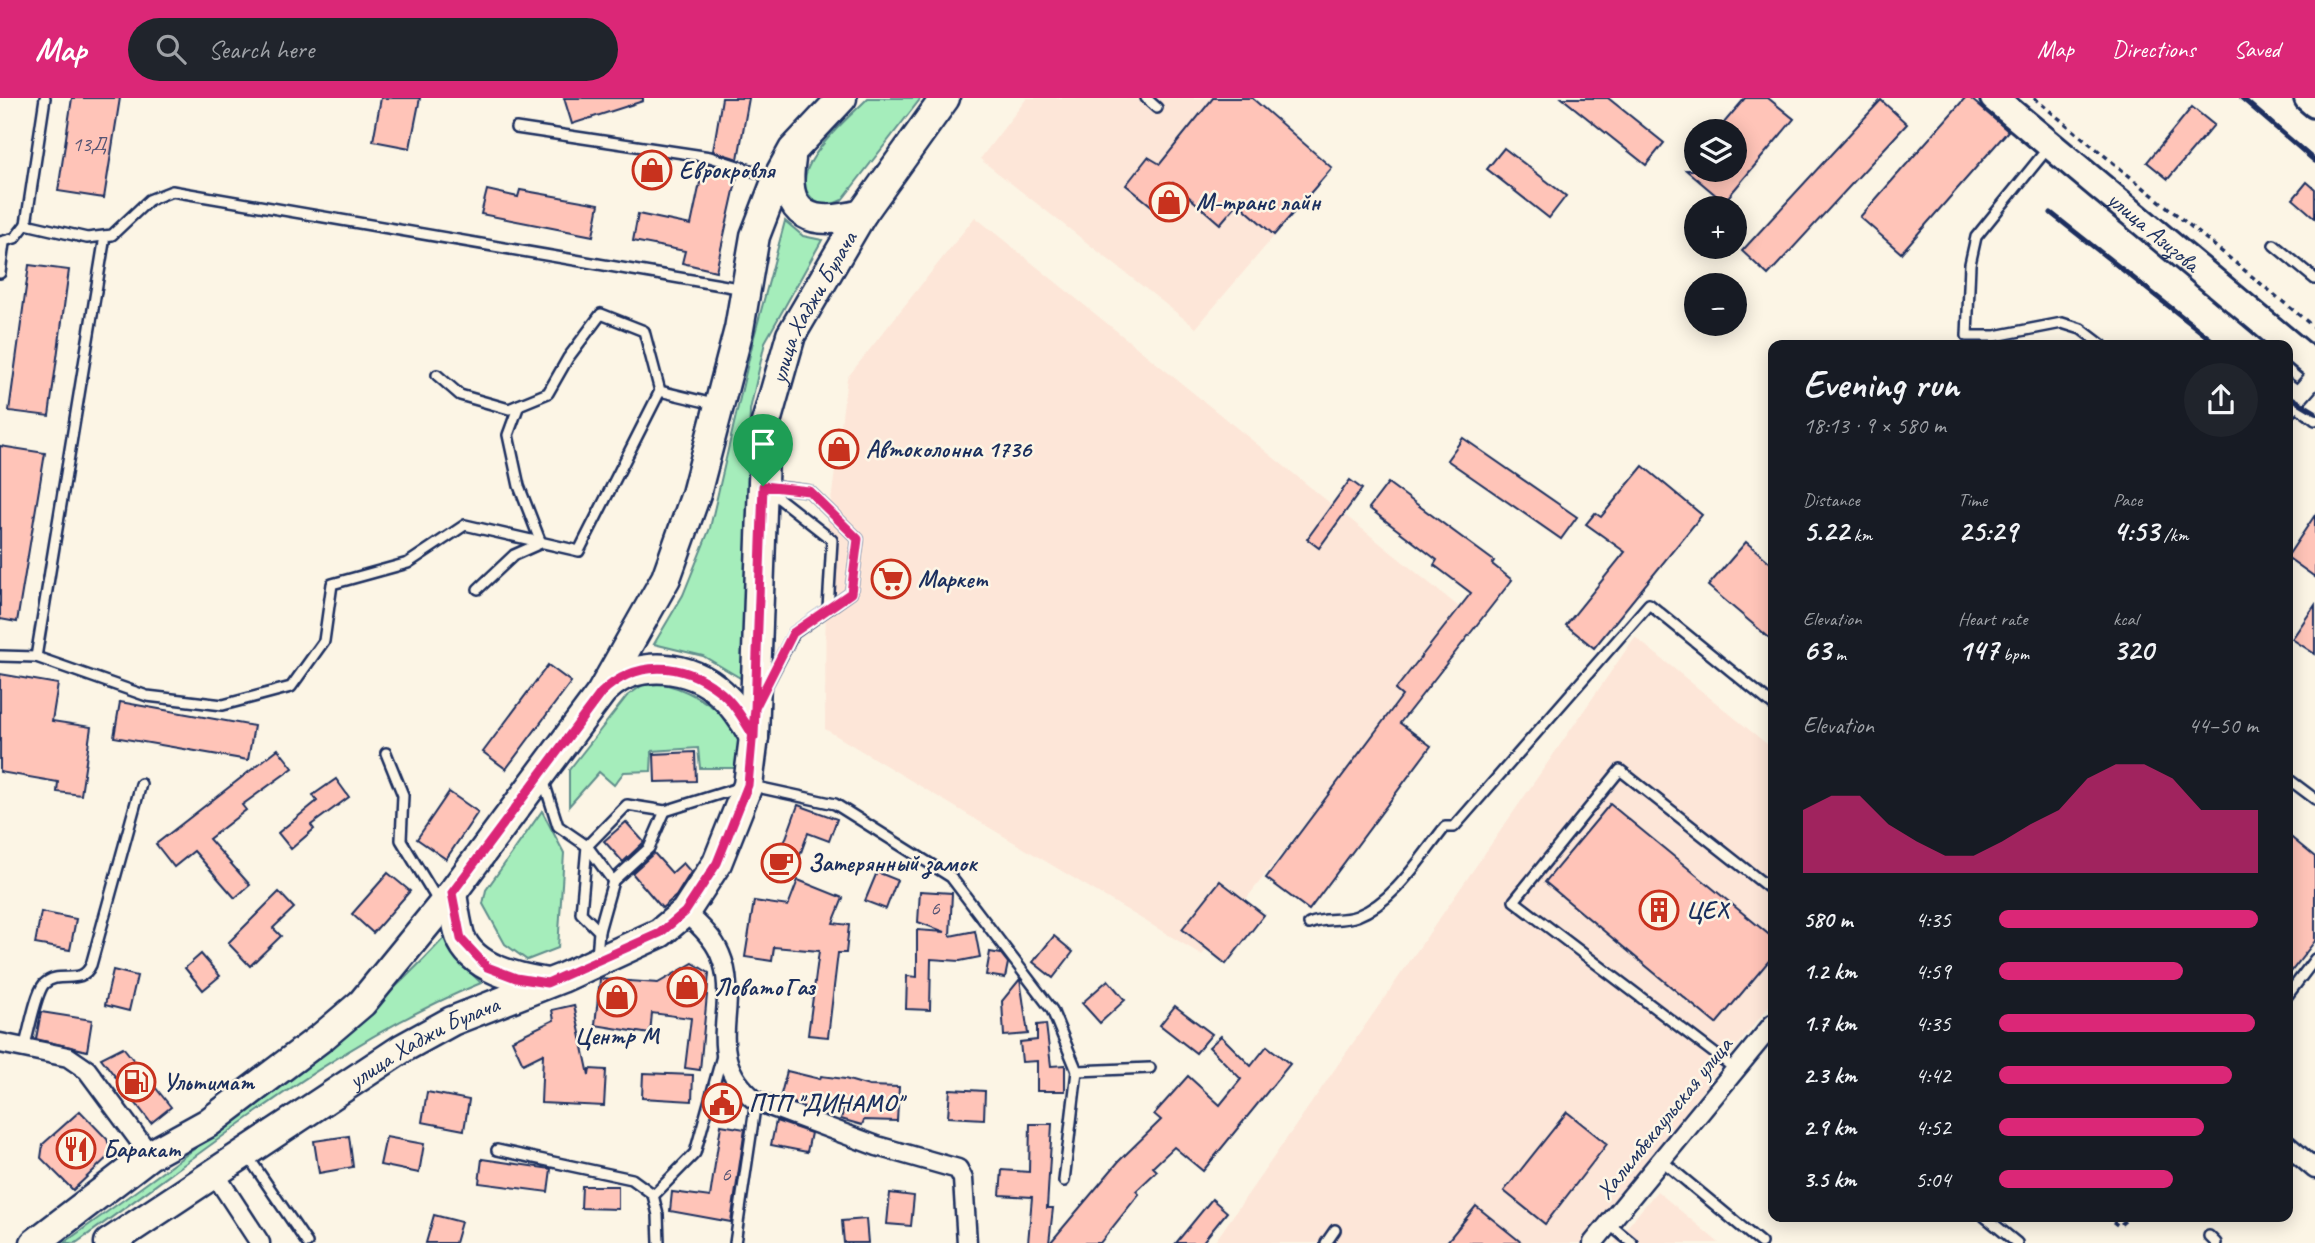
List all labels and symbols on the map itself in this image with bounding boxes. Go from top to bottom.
house number: 13Д [72,131,108,157]
shop icon: Еврокровля [631,149,673,191]
place label: Еврокровля [679,155,776,185]
shop icon: М-транс лайн [1148,181,1190,223]
street label: улица Азизова [2100,183,2208,280]
place label: М-транс лайн [1196,187,1322,217]
street label: улица Хаджи Булача [762,225,864,389]
pin [733,414,793,486]
shop icon: Автоколонна 1736 [818,428,860,470]
place label: Автоколонна 1736 [866,434,1033,464]
supermarket icon: Маркет [870,558,912,600]
place label: Маркет [918,564,989,594]
cafe icon: Затерянный замок [760,842,802,884]
place label: Затерянный замок [808,848,979,879]
building icon: ЦЕХ [1638,889,1680,931]
house number: 6 [930,895,940,921]
place label: ЦЕХ [1686,895,1730,925]
shop icon: ЛоватоГаз [666,966,708,1008]
place label: ЛоватоГаз [714,972,817,1002]
shop icon: Центр М [596,976,638,1018]
street label: улица Хаджи Булача [341,989,504,1096]
place label: Центр М [574,1021,661,1051]
street label: Халимбекаульская улица [1589,1030,1740,1205]
fuel station icon: Ультимат [115,1061,157,1103]
place label: Ультимат [163,1067,256,1097]
public building icon: ПТП "ДИНАМО" [701,1082,743,1124]
place label: ПТП "ДИНАМО" [749,1088,907,1118]
restaurant icon: Баракат [55,1128,97,1170]
place label: Баракат [103,1134,181,1164]
house number: 6 [721,1161,731,1187]

